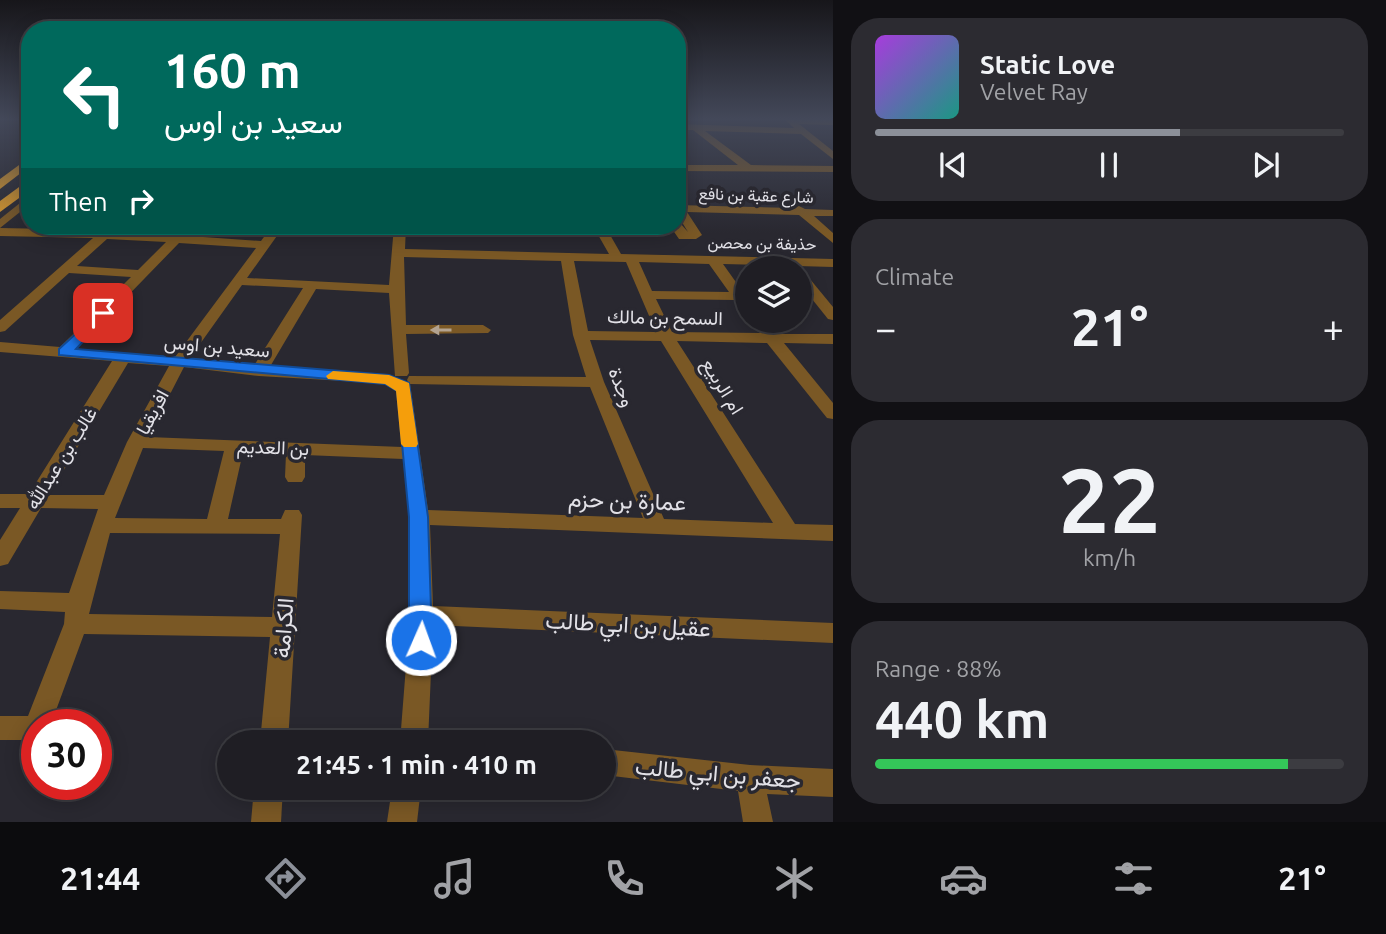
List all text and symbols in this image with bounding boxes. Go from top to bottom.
text: 160 m [164,42,301,97]
icon: left [49,49,140,140]
text: Static Love [980,50,1115,79]
text: Velvet Ray [980,79,1088,104]
text: سعيد بن اوس [164,103,343,139]
icon: previous [934,146,972,184]
icon: pause [1090,146,1128,184]
icon: next [1247,146,1285,184]
icon: right [122,182,160,220]
street label: شارع عقبة بن نافع [698,184,814,209]
text: Then [49,187,108,216]
street label: حذيفة بن محصن [707,233,817,255]
map controls [735,256,812,333]
button: layers [735,256,812,333]
text: Climate [875,264,954,289]
pin [73,283,133,343]
icon: arrive [84,294,122,332]
text: 21° [1071,298,1148,356]
street label: السمح بن مالك [607,305,723,332]
text: − [875,307,896,349]
text: + [1323,307,1344,349]
one-way arrow [429,324,451,336]
street label: سعيد بن اوس [163,330,271,363]
street label: ام الربيع [695,354,749,420]
street label: وجدة [603,364,640,410]
street label: افريقيا [131,386,174,439]
street label: غالب بن عبدالله [21,403,102,514]
street label: بن العديم [236,435,310,461]
text: 22 [1058,448,1161,550]
street label: عمارة بن حزم [567,485,686,518]
text: km/h [1083,545,1136,570]
street label: الكرامة [268,597,301,659]
position arrow [384,603,458,677]
street label: عقيل بن ابي طالب [544,607,711,648]
text: Range · 88% [875,656,1002,681]
text: 440 km [875,690,1049,748]
speed limit sign: 30 [21,709,112,800]
text: 21:45 · 1 min · 410 m [296,750,537,779]
street label: جعفر بن ابي طالب [633,753,802,800]
icon: directions [261,854,310,903]
icon: music [430,854,479,903]
icon: phone [600,854,649,903]
icon: climate [770,854,819,903]
icon: car [939,854,988,903]
icon: filters [1109,854,1158,903]
text: 21:44 [60,860,140,896]
text: 21° [1278,860,1326,896]

